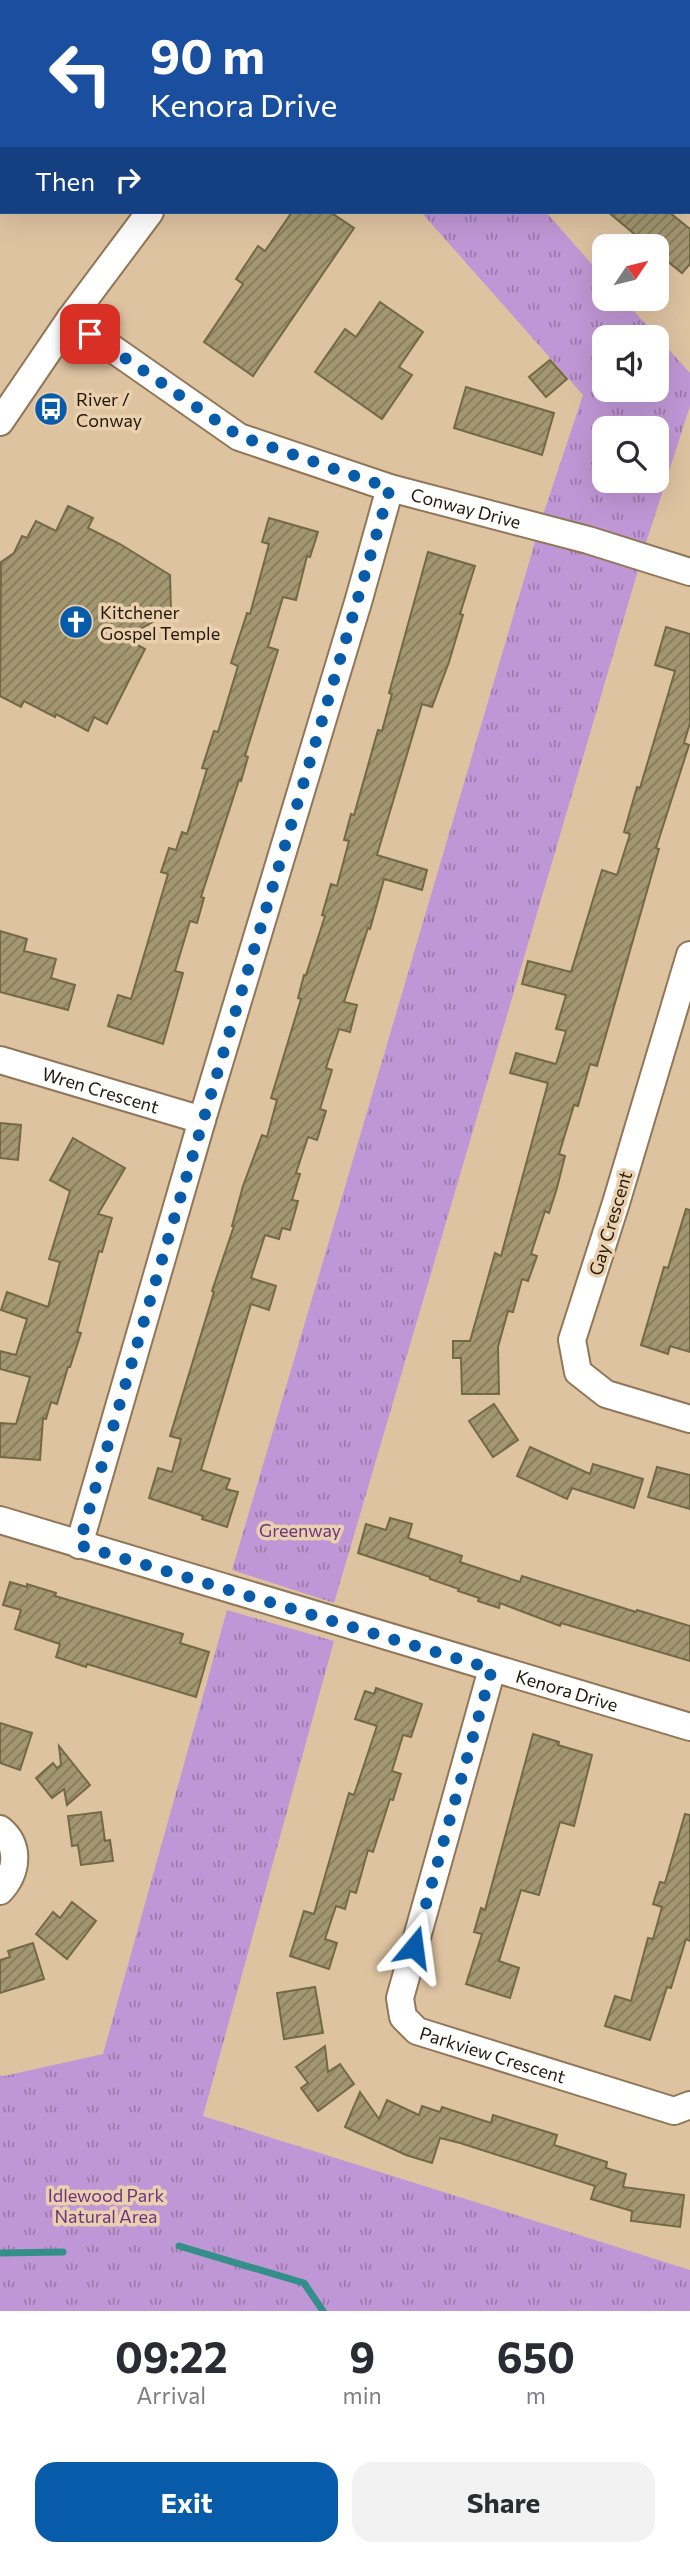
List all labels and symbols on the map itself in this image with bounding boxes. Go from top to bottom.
north arrow [592,234,668,312]
pin [60,304,120,364]
place label: River / Conway [76,388,142,431]
bus stop icon: River / Conway [32,390,70,428]
street label: Conway Drive [408,483,523,533]
place label: Kitchener Gospel Temple [100,601,220,644]
church icon: Kitchener Gospel Temple [57,603,95,641]
street label: Wren Crescent [40,1062,162,1118]
street label: Gay Crescent [584,1168,636,1278]
park label: Greenway [259,1519,341,1541]
street label: Kenora Drive [513,1664,621,1716]
position arrow [377,1910,451,1984]
street label: Parkview Crescent [417,2022,568,2088]
park label: Idlewood Park Natural Area [48,2184,164,2227]

